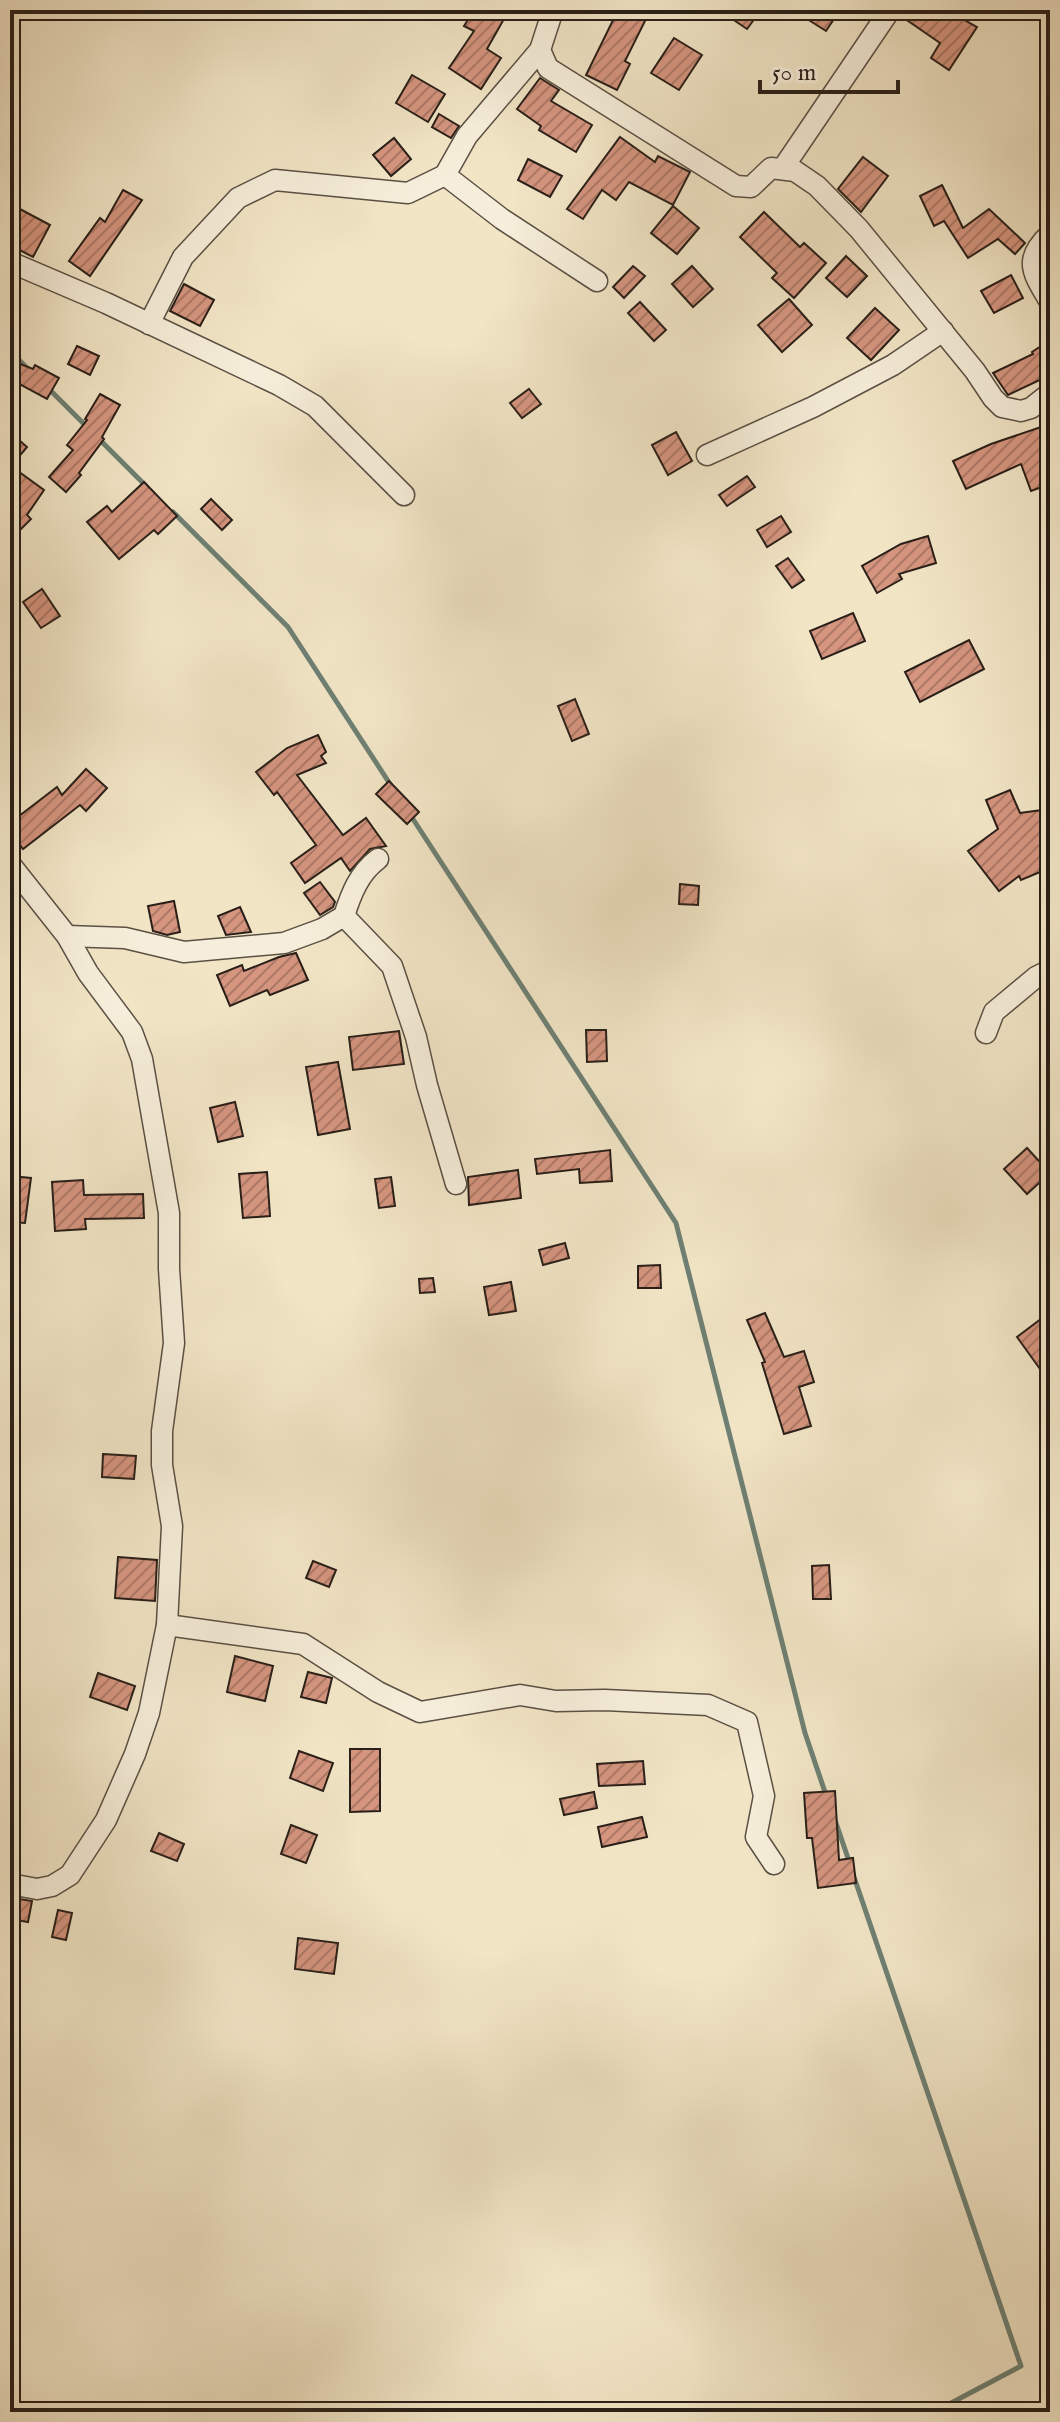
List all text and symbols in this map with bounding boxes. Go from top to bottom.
scale bar [760,44,898,94]
text: 50 m [772,58,816,89]

